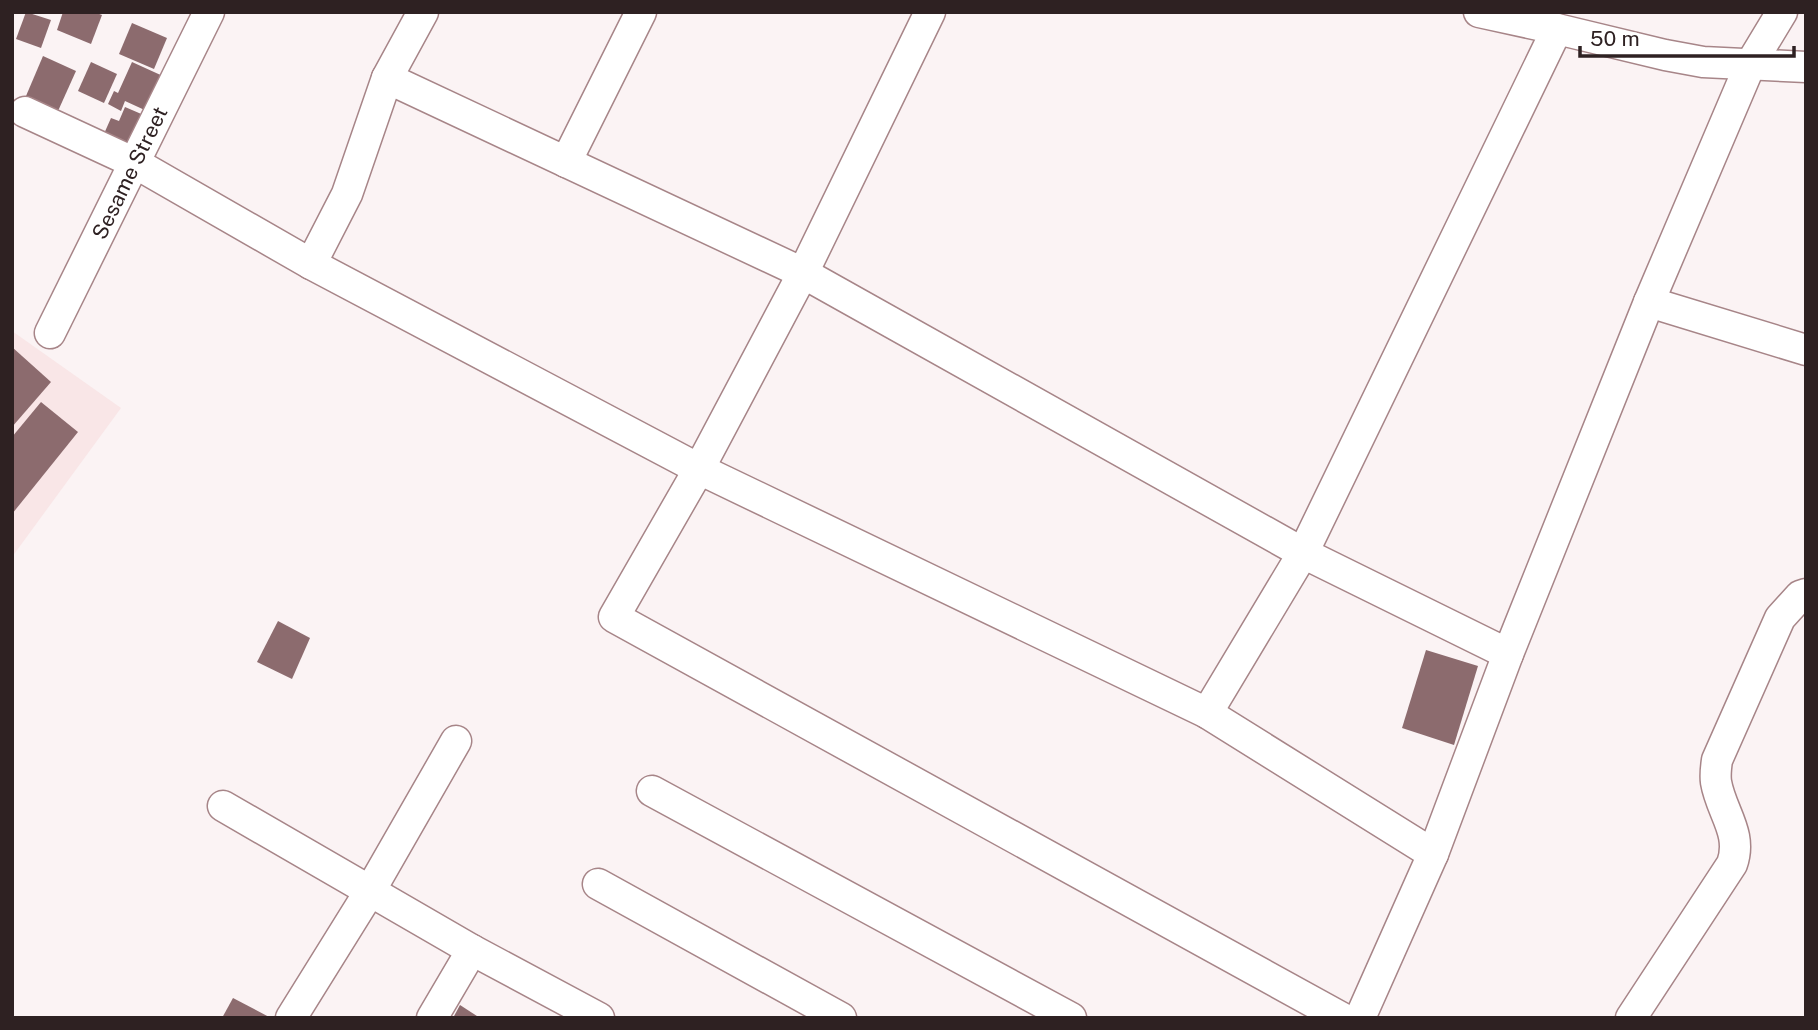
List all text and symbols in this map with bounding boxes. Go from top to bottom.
scale bar [1580,14,1794,58]
text: 50 m [1590,26,1640,51]
street label: Sesame Street [87,102,172,243]

